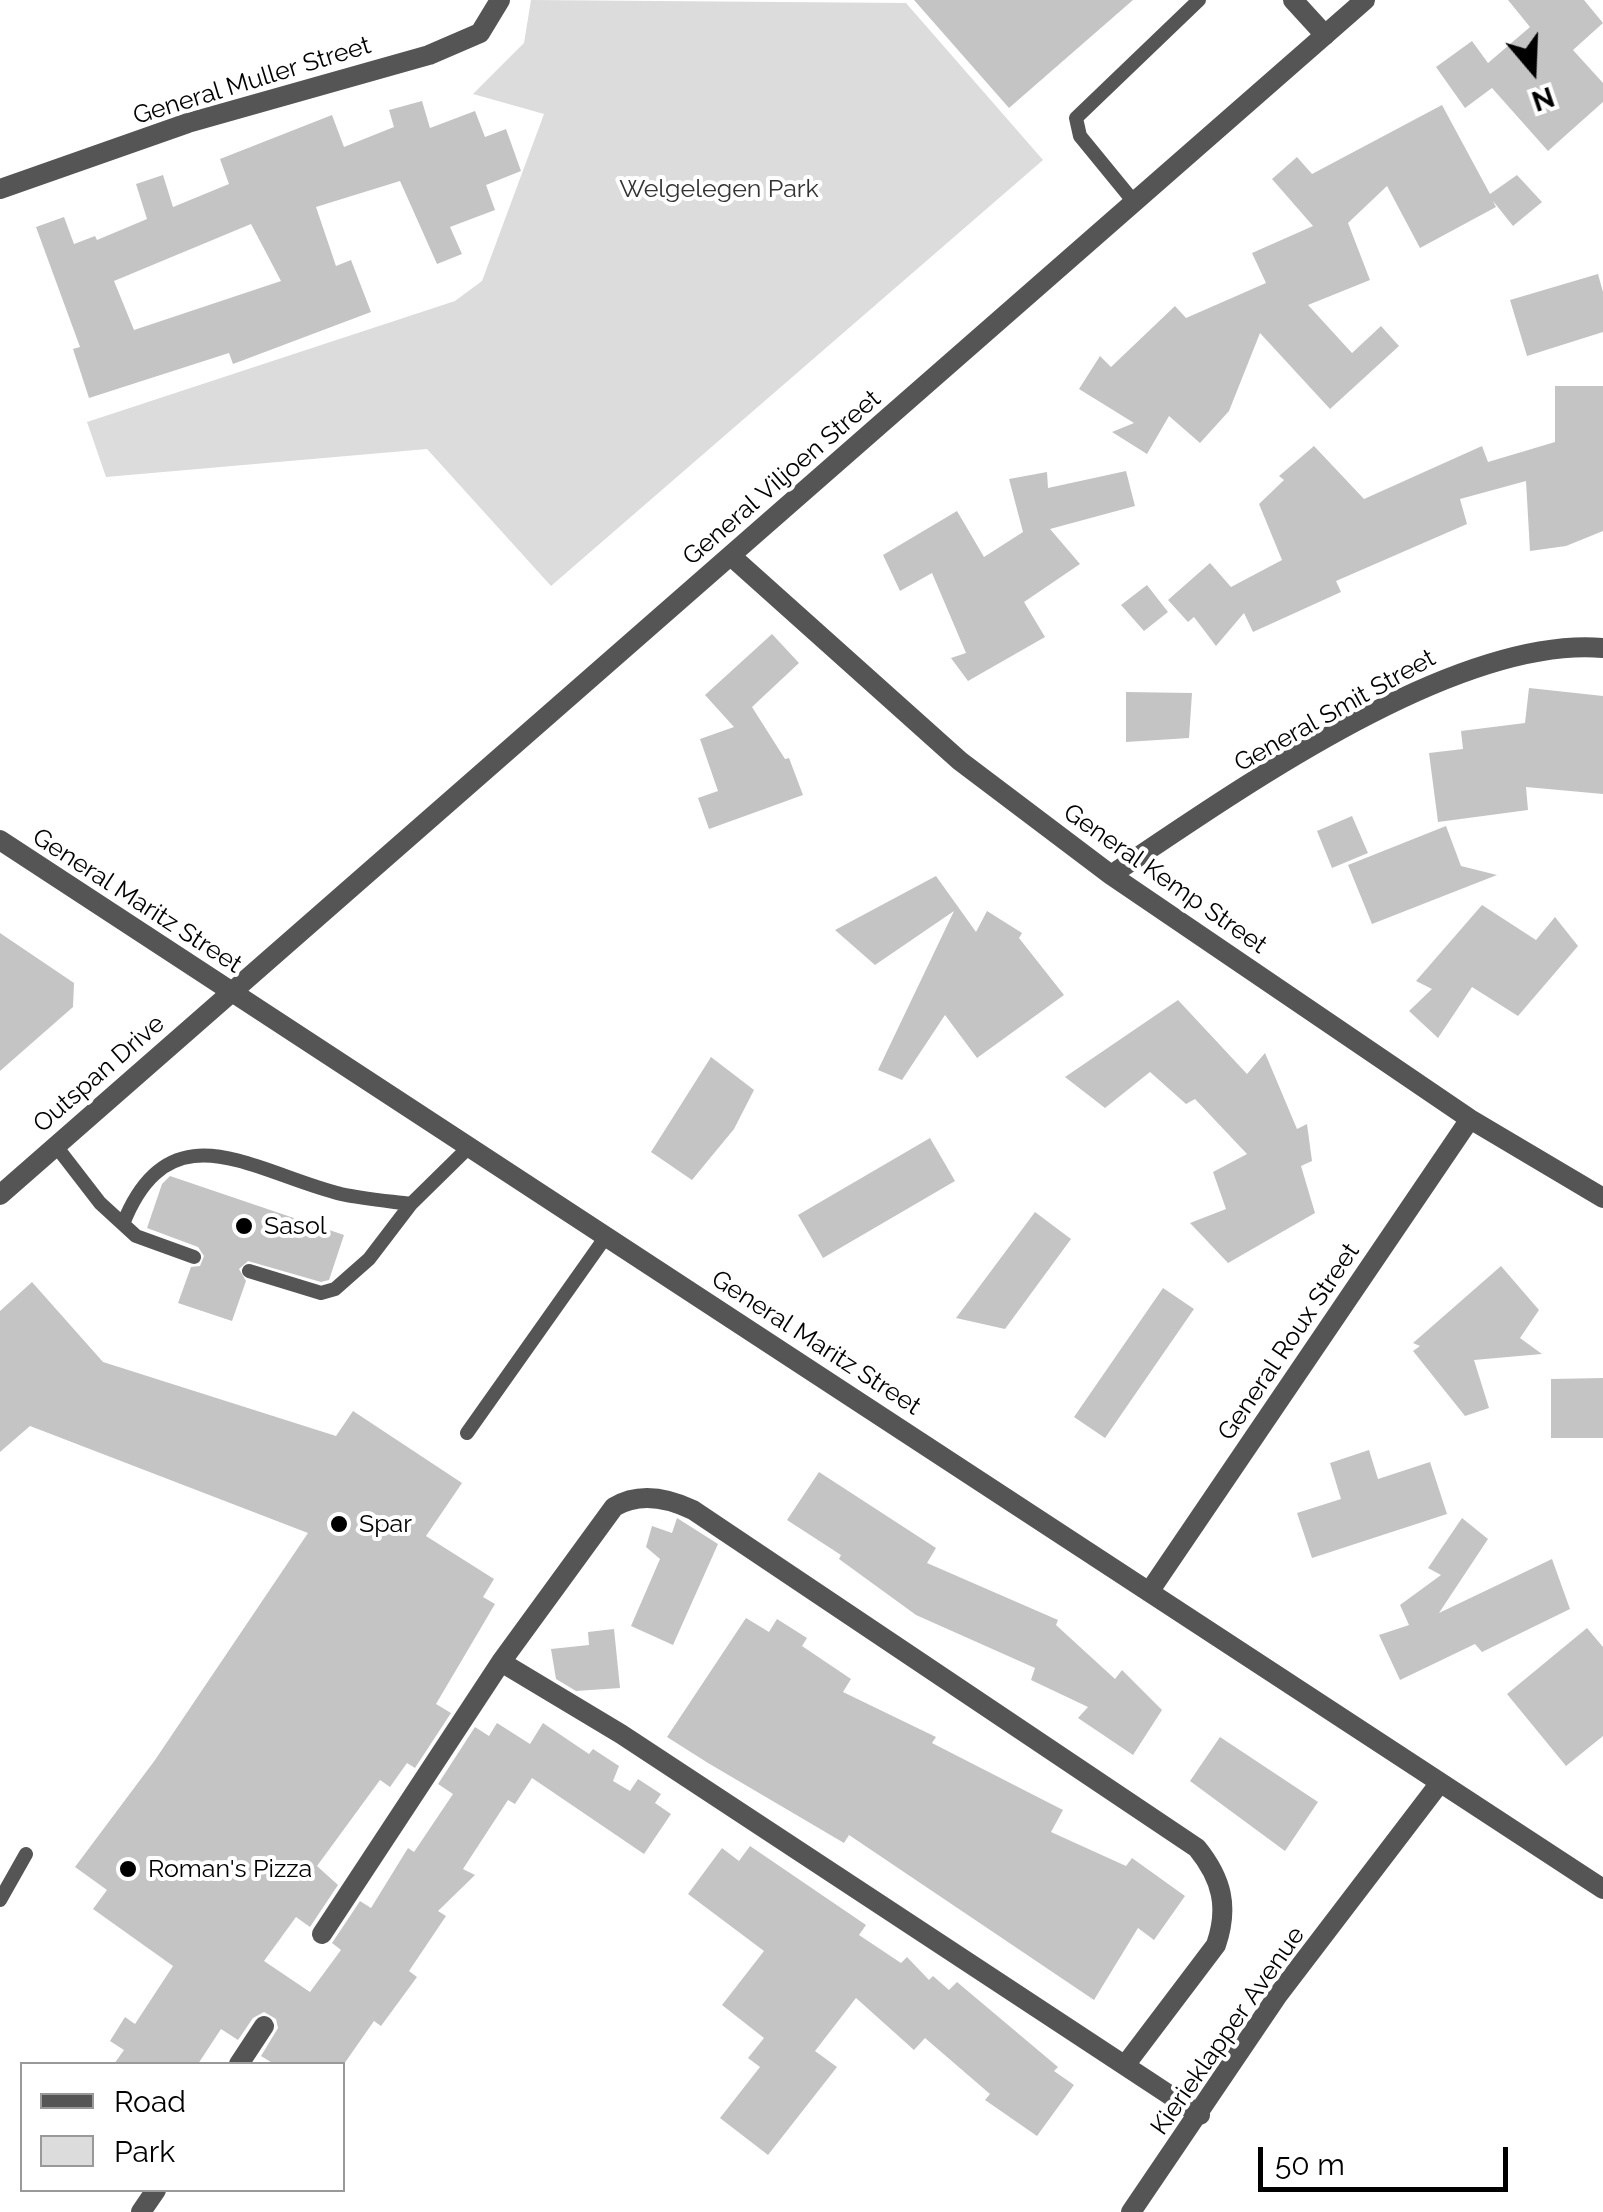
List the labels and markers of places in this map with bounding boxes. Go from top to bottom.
place label: Sasol [264,1211,327,1241]
marker: Sasol [233,1215,255,1237]
place label: Spar [359,1509,412,1539]
marker: Spar [328,1513,350,1535]
place label: Roman's Pizza [148,1854,312,1884]
marker: Roman's Pizza [117,1858,139,1880]

